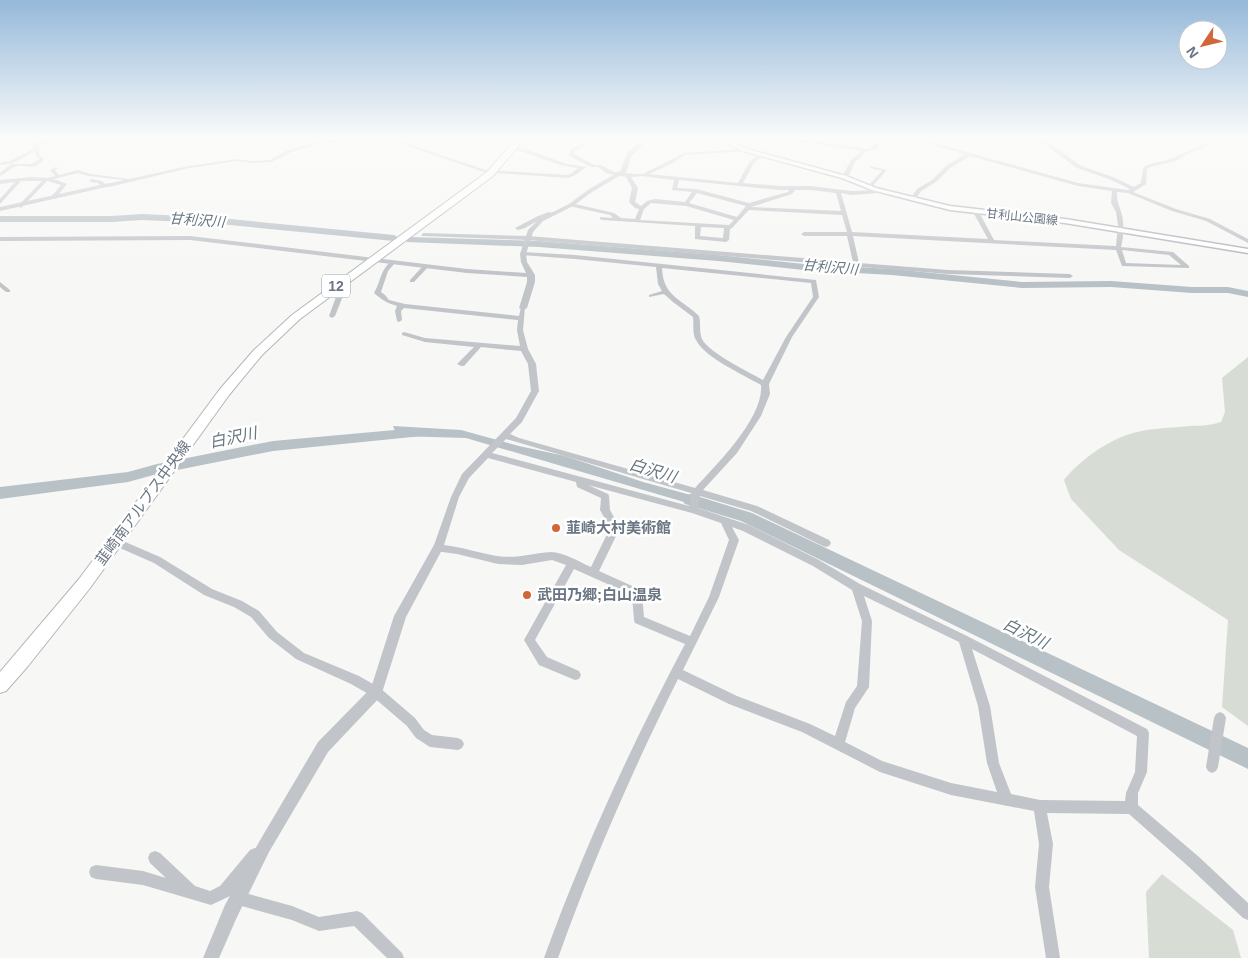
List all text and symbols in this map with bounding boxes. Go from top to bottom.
north arrow [1178,20,1228,70]
text: N [1183,44,1202,61]
street label: 甘利山公園線 [985,206,1059,228]
water label: 甘利沢川 [169,210,227,230]
water label: 甘利沢川 [801,257,861,278]
road number: 12 [322,274,350,298]
water label: 白沢川 [208,424,260,451]
street label: 韮崎南アルプス中央線 [92,437,194,568]
water label: 白沢川 [627,455,680,486]
place label: 韮崎大村美術館 [566,519,671,536]
marker: 韮崎大村美術館 [550,522,562,534]
place label: 武田乃郷;白山温泉 [537,586,662,603]
marker: 武田乃郷;白山温泉 [521,589,533,601]
water label: 白沢川 [1000,615,1053,652]

